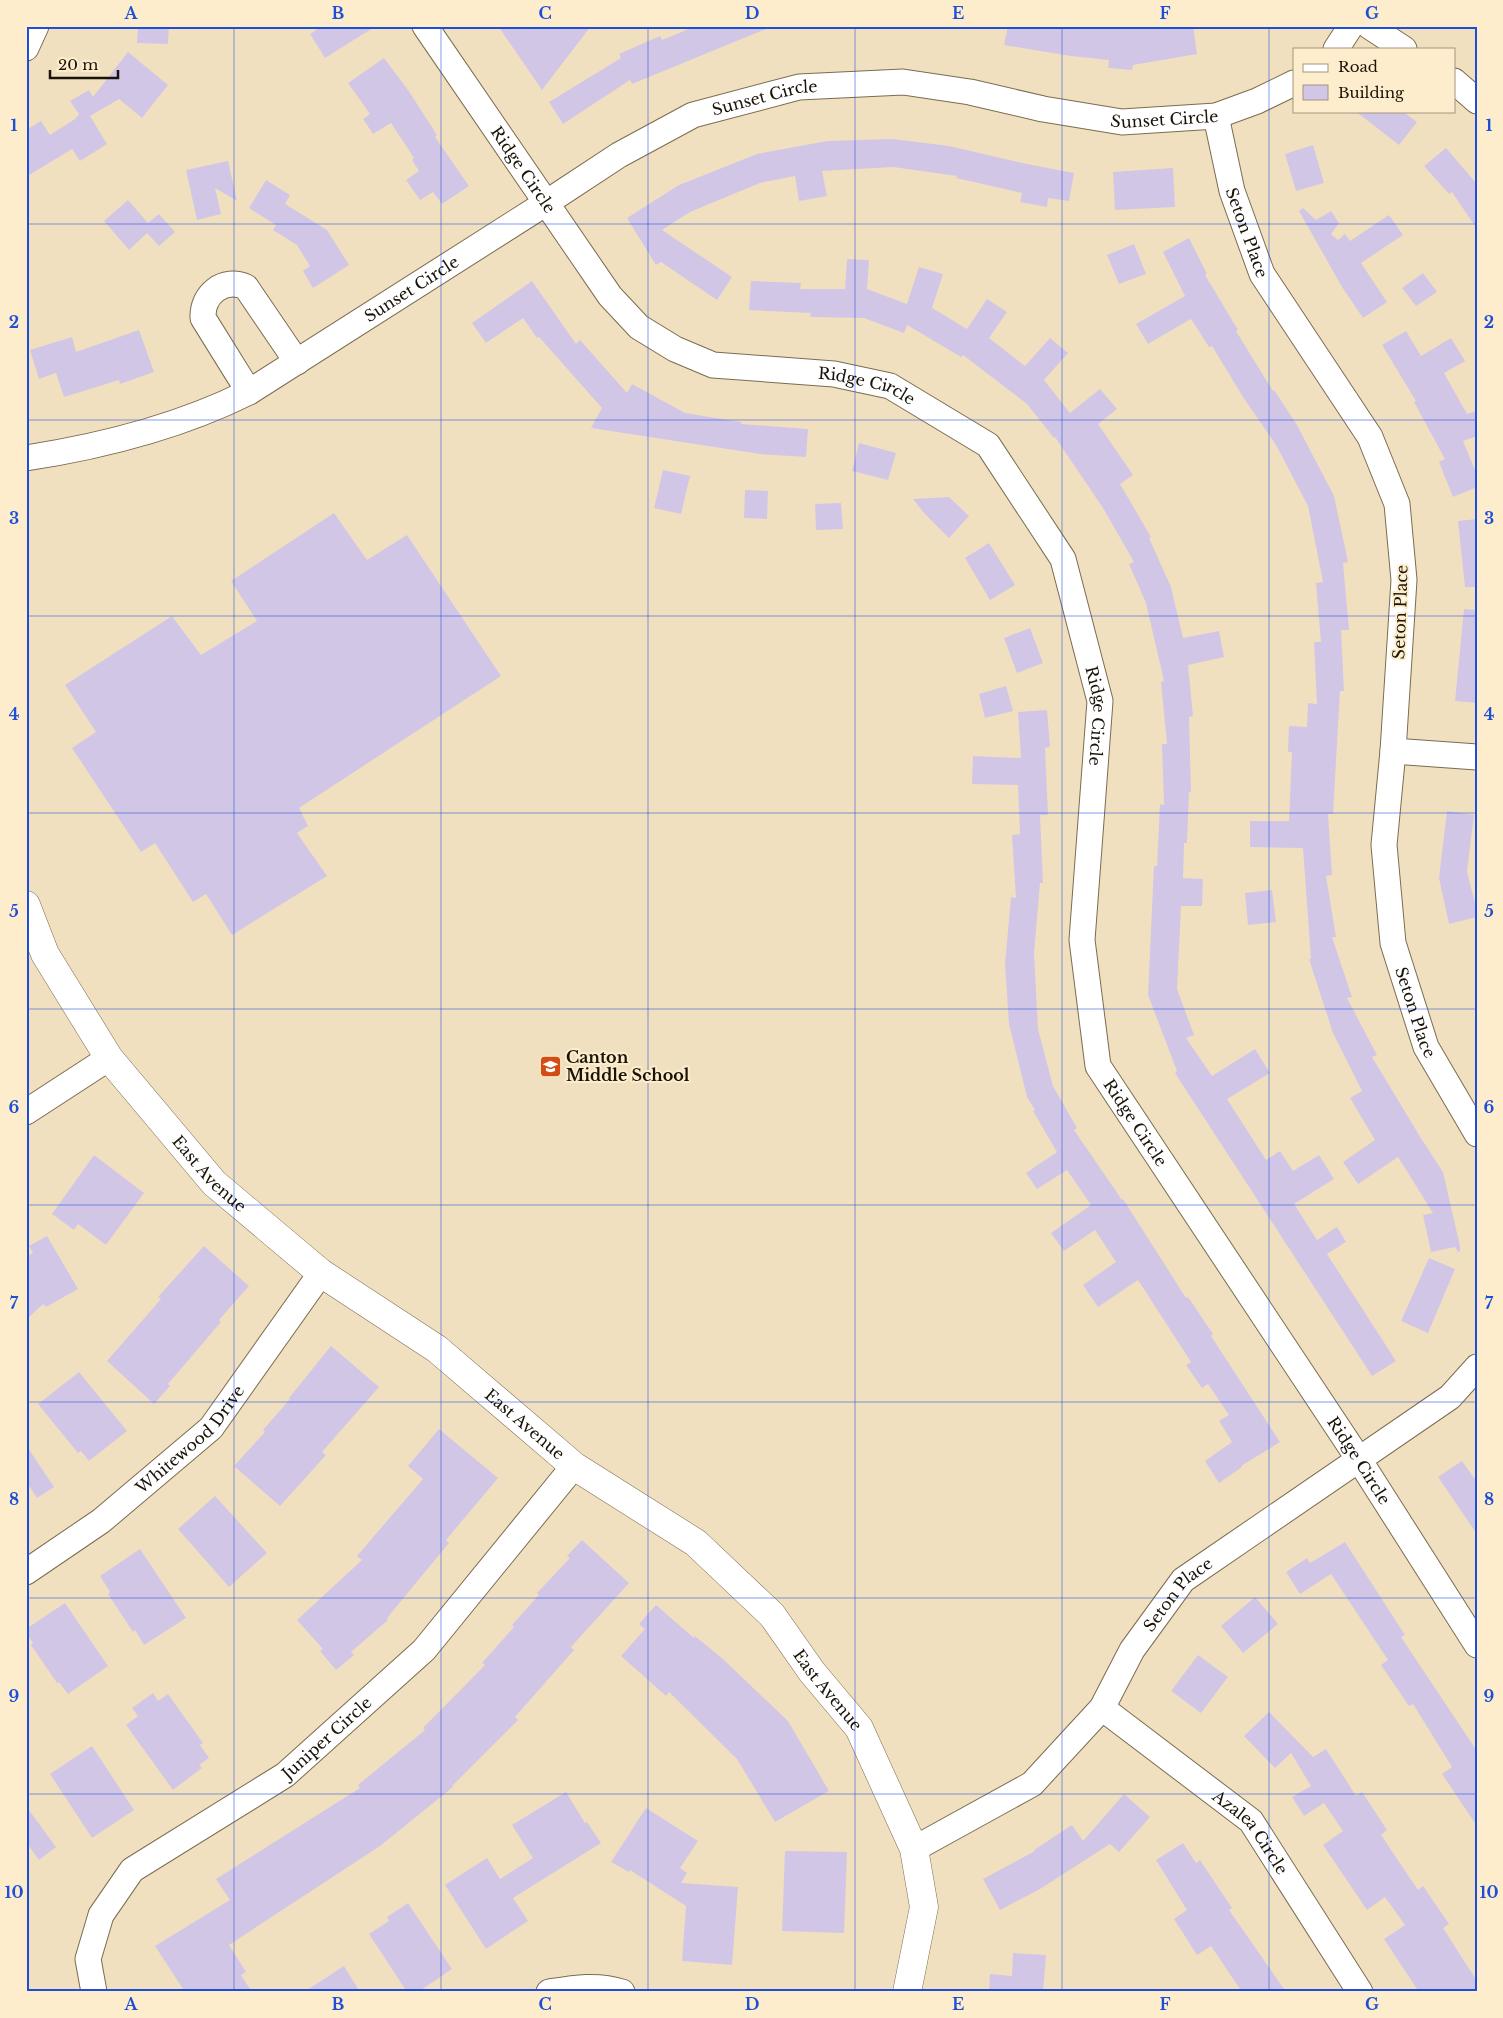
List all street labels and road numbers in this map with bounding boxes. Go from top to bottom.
street label: Sunset Circle [710,76,818,120]
street label: Sunset Circle [1109,106,1219,132]
street label: Ridge Circle [487,122,560,217]
street label: Seton Place [1222,185,1273,281]
street label: Sunset Circle [361,251,462,326]
street label: Ridge Circle [817,363,919,409]
street label: Seton Place [1388,564,1412,660]
street label: Ridge Circle [1081,664,1110,767]
street label: Seton Place [1391,964,1440,1061]
street label: Ridge Circle [1099,1075,1172,1170]
street label: East Avenue [168,1131,251,1216]
street label: Whitewood Drive [131,1381,248,1498]
street label: East Avenue [481,1384,569,1464]
street label: Ridge Circle [1323,1413,1395,1508]
street label: Seton Place [1139,1553,1216,1635]
street label: East Avenue [789,1645,867,1735]
street label: Juniper Circle [276,1692,376,1784]
street label: Azalea Circle [1208,1785,1292,1878]

